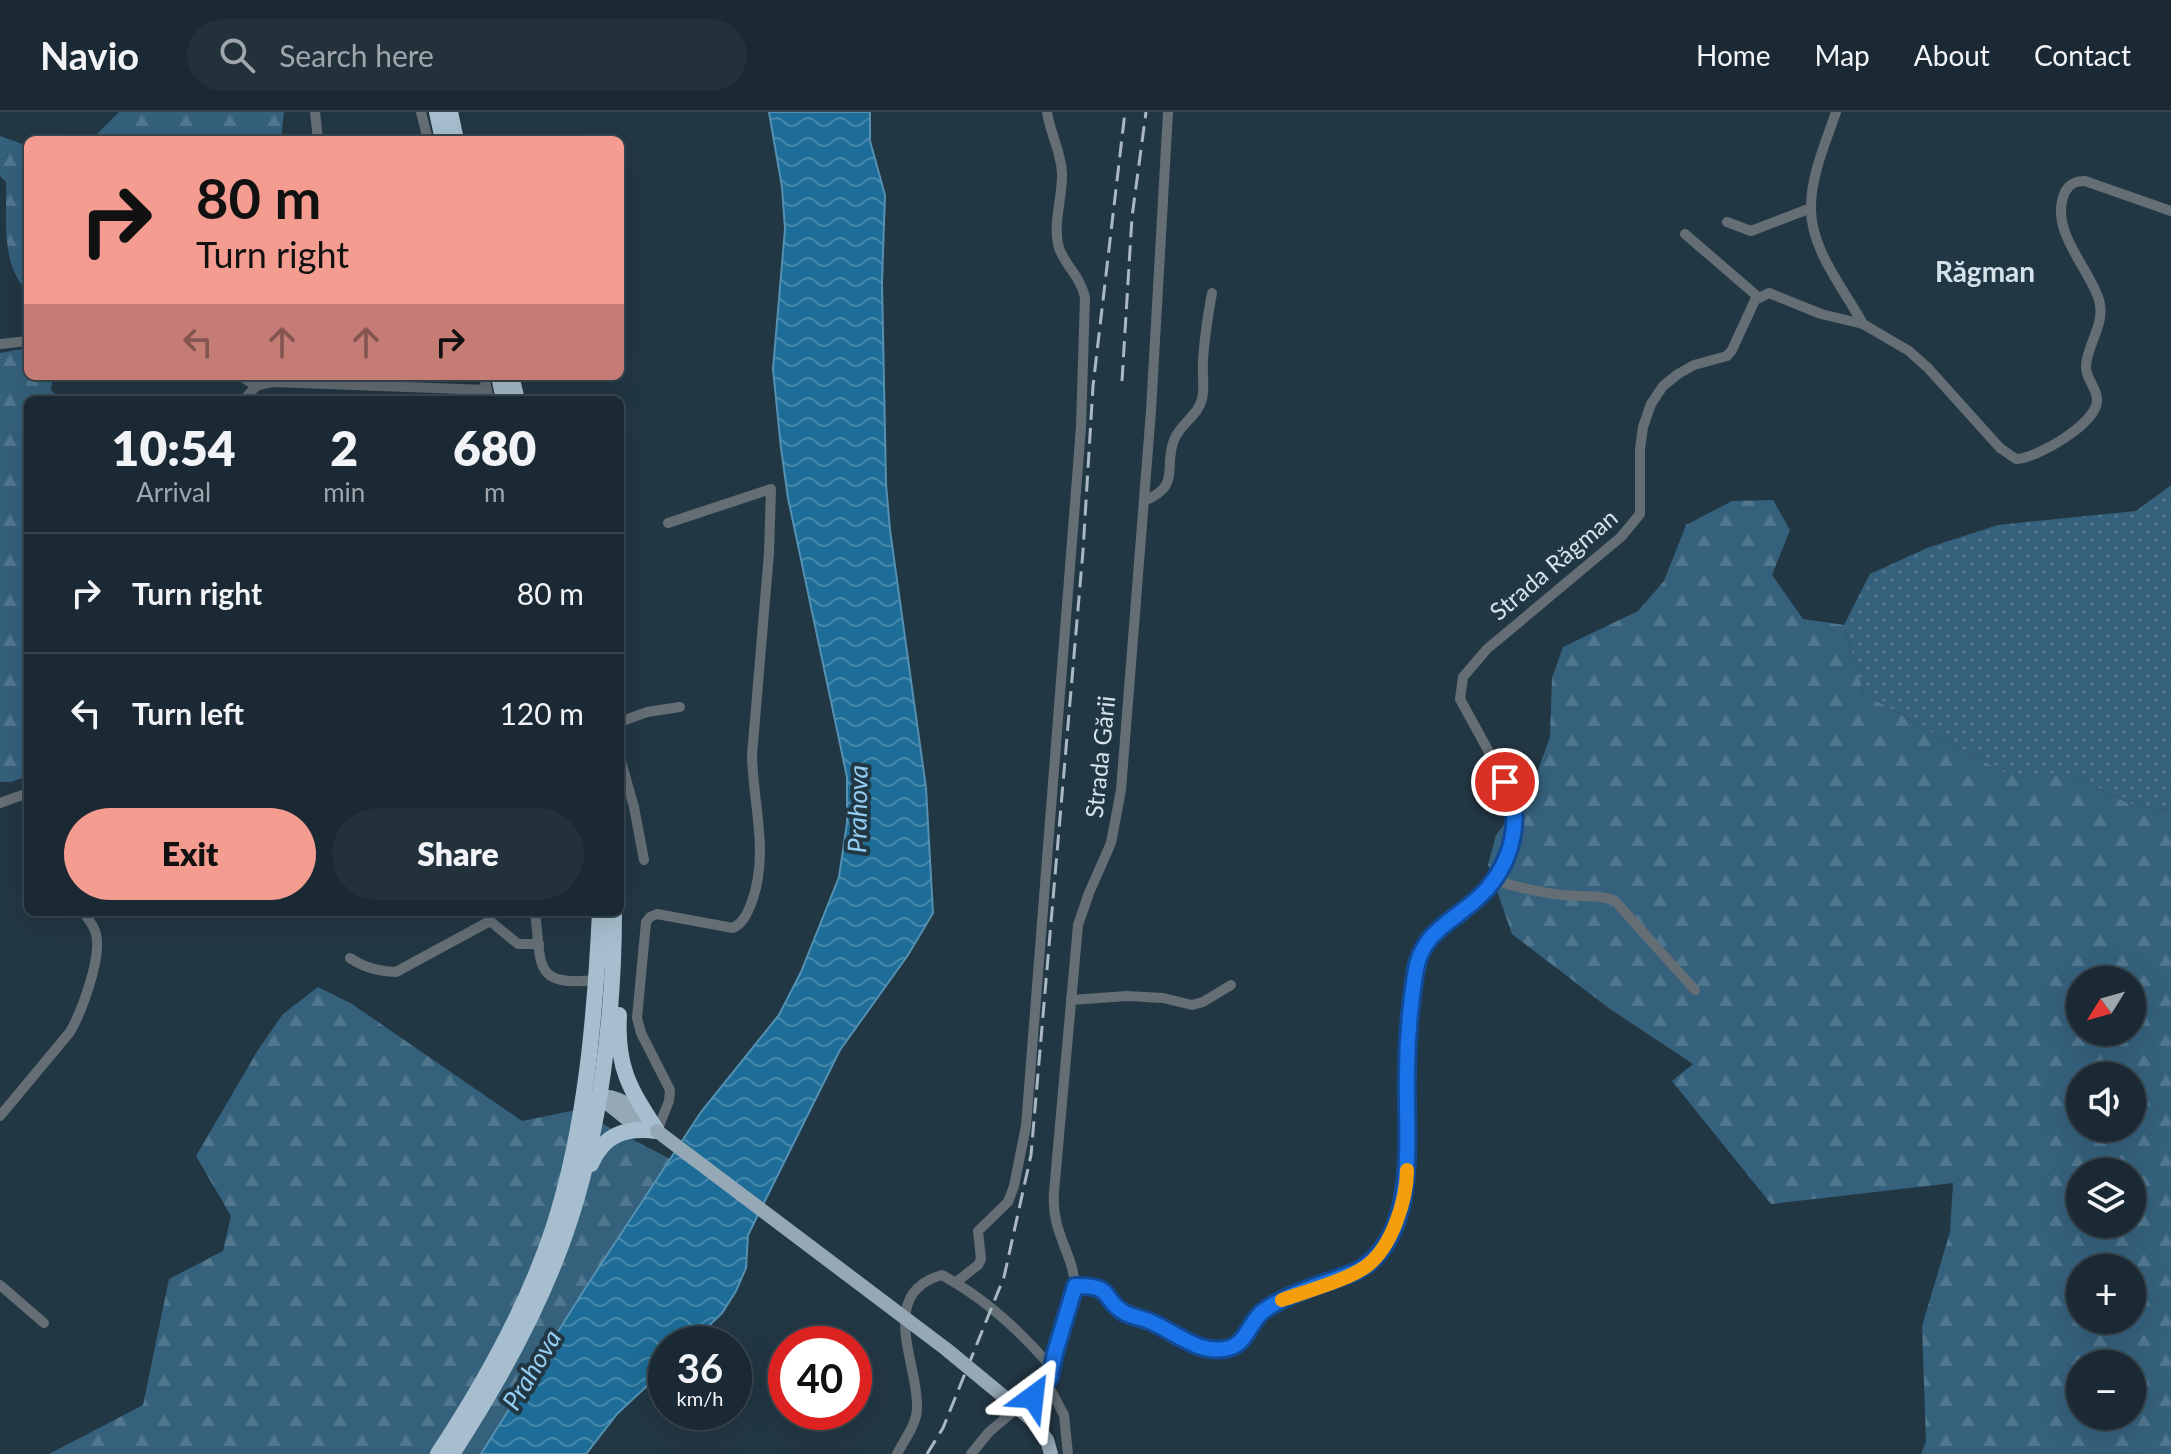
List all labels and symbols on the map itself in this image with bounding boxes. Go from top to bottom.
district label: Răgman [1935,254,2035,288]
street label: Strada Răgman [1483,502,1623,626]
street label: Strada Gării [1079,694,1120,819]
pin [1471,748,1539,816]
water label: Prahova [840,765,874,853]
north arrow [2066,966,2146,1046]
water label: Prahova [495,1324,568,1415]
speed limit sign: 40 [768,1326,872,1430]
position arrow [991,1355,1075,1439]

